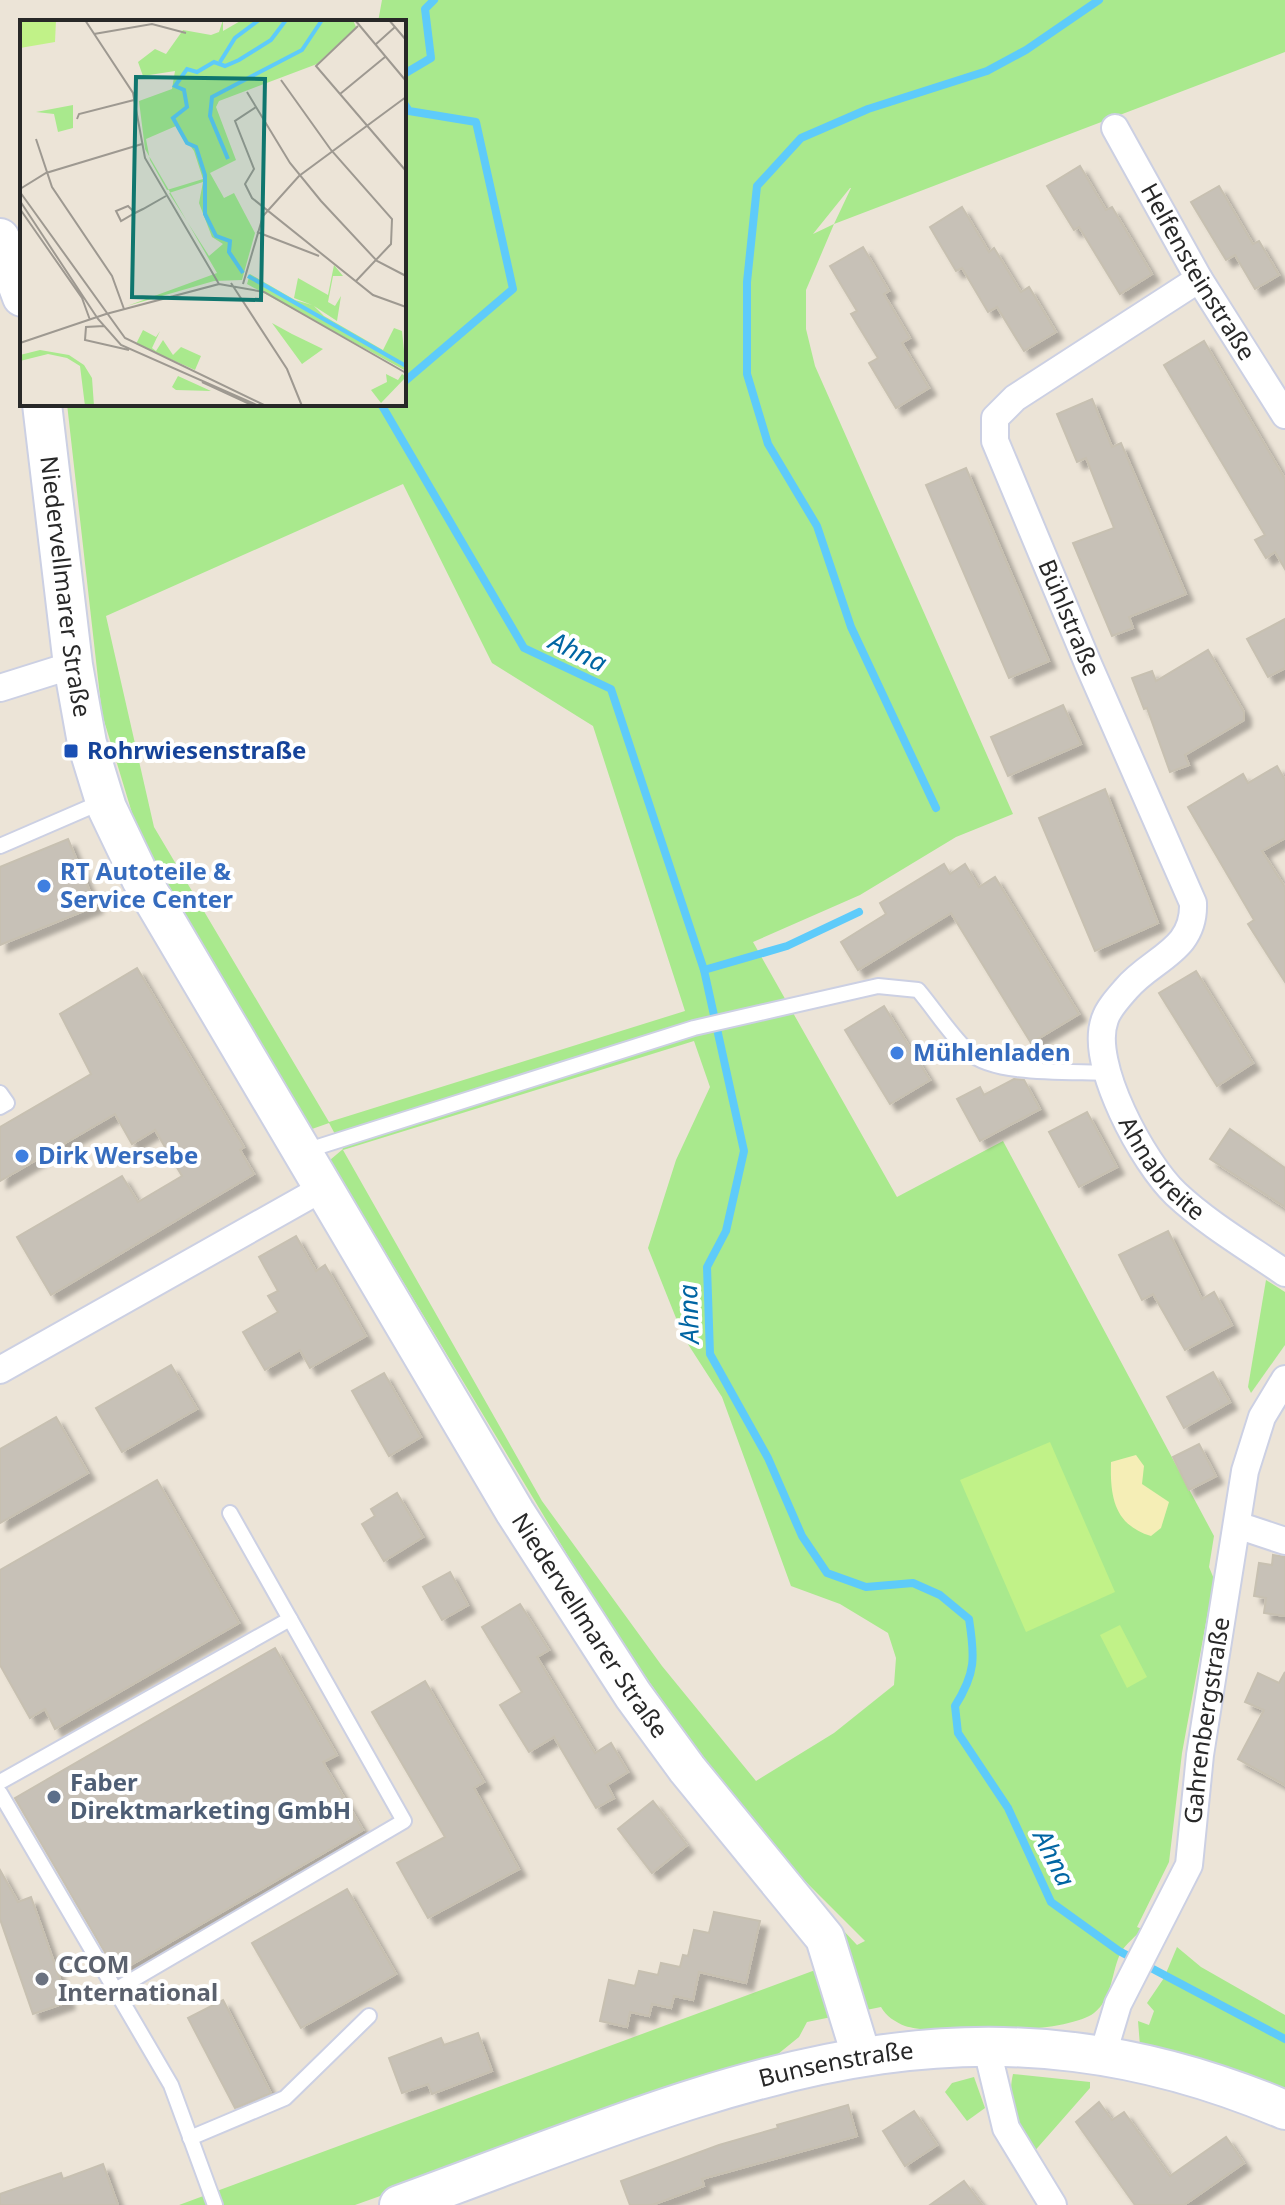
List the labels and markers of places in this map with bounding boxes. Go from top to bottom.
place label: Rohrwiesenstraße [87,733,306,766]
marker: Rohrwiesenstraße [62,742,80,760]
place label: RT Autoteile & Service Center [60,854,233,915]
marker: RT Autoteile & Service Center [35,877,53,895]
place label: Mühlenladen [913,1035,1071,1068]
marker: Mühlenladen [888,1044,906,1062]
place label: Dirk Wersebe [38,1138,198,1171]
marker: Dirk Wersebe [13,1147,31,1165]
place label: Faber Direktmarketing GmbH [70,1765,351,1826]
marker: Faber Direktmarketing GmbH [45,1788,63,1806]
place label: CCOM International [58,1947,218,2008]
marker: CCOM International [33,1970,51,1988]

